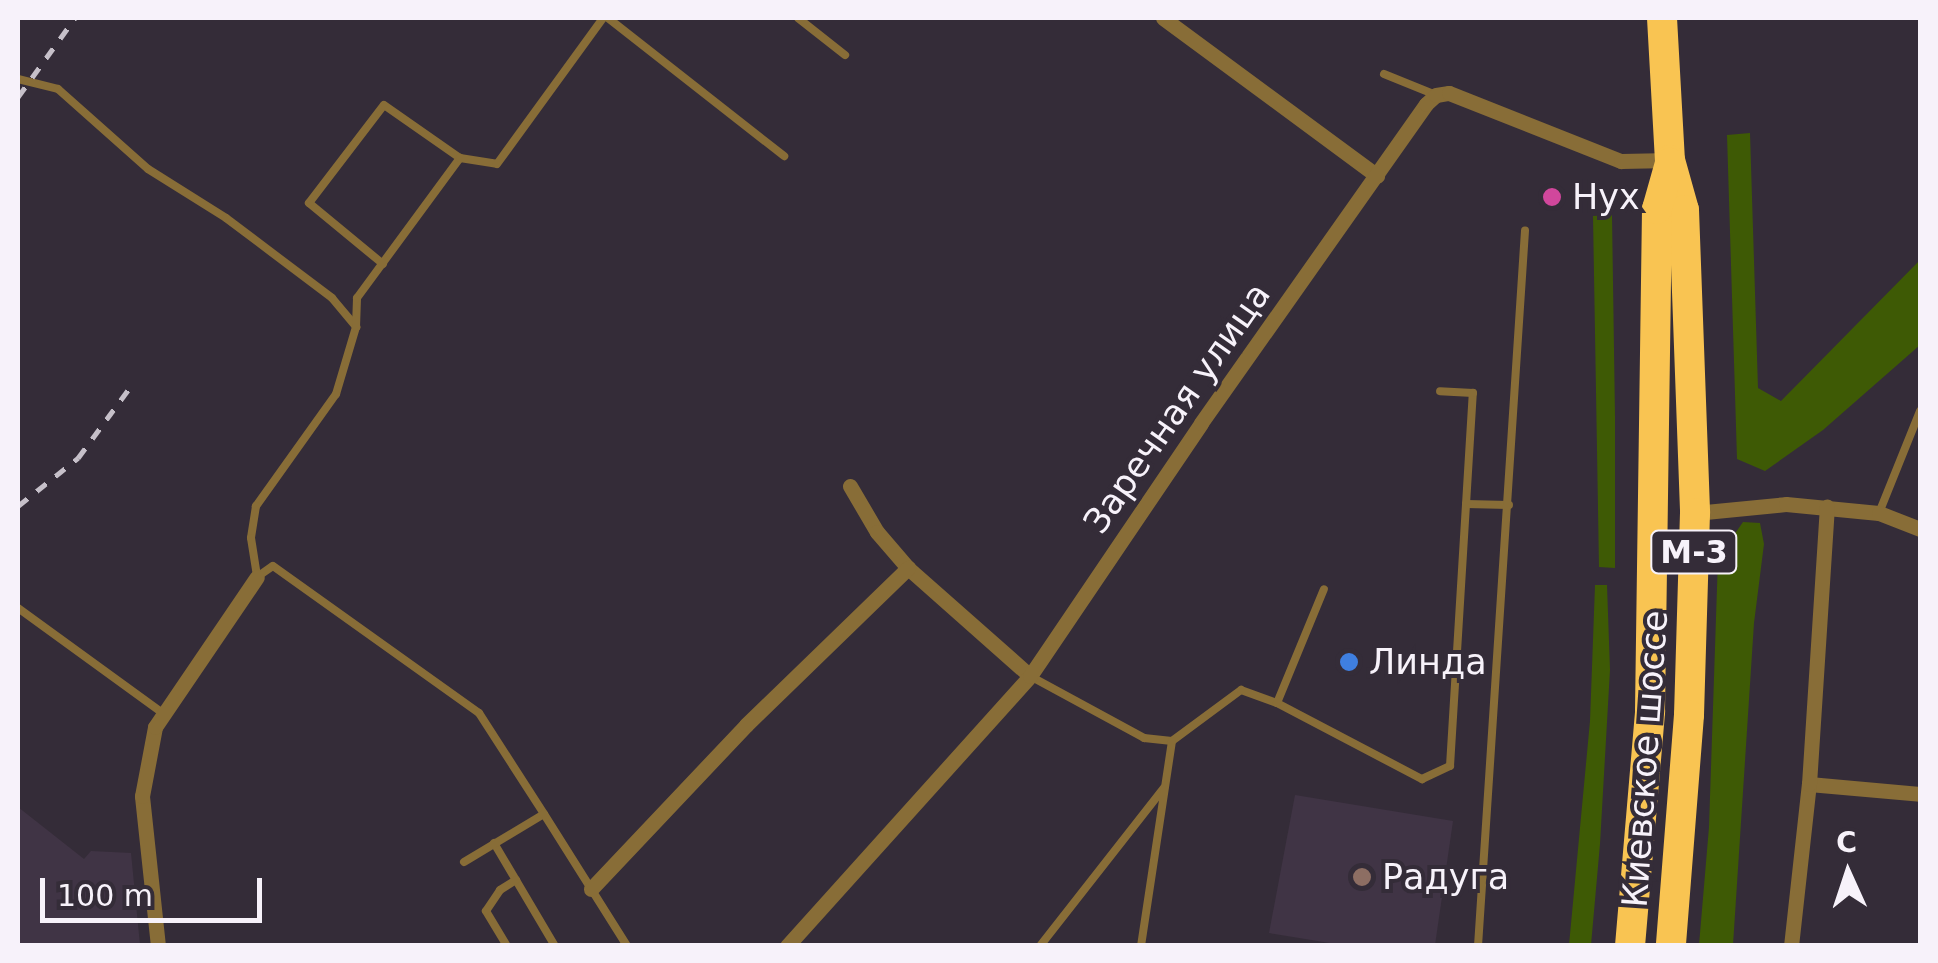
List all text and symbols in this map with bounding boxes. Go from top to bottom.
place label: Нух [1572,176,1640,218]
marker: Нух [1541,186,1563,208]
street label: Заречная улица [1075,275,1279,541]
road number: М-3 [1649,525,1739,579]
street label: Киевское шоссе [1614,609,1676,909]
place label: Линда [1369,641,1487,683]
marker: Линда [1338,651,1360,673]
north arrow [1798,823,1898,923]
text: С [1835,826,1858,860]
place label: Радуга [1382,856,1509,898]
scale bar [45,858,268,920]
marker: Радуга [1351,866,1373,888]
text: 100 m [57,878,153,913]

